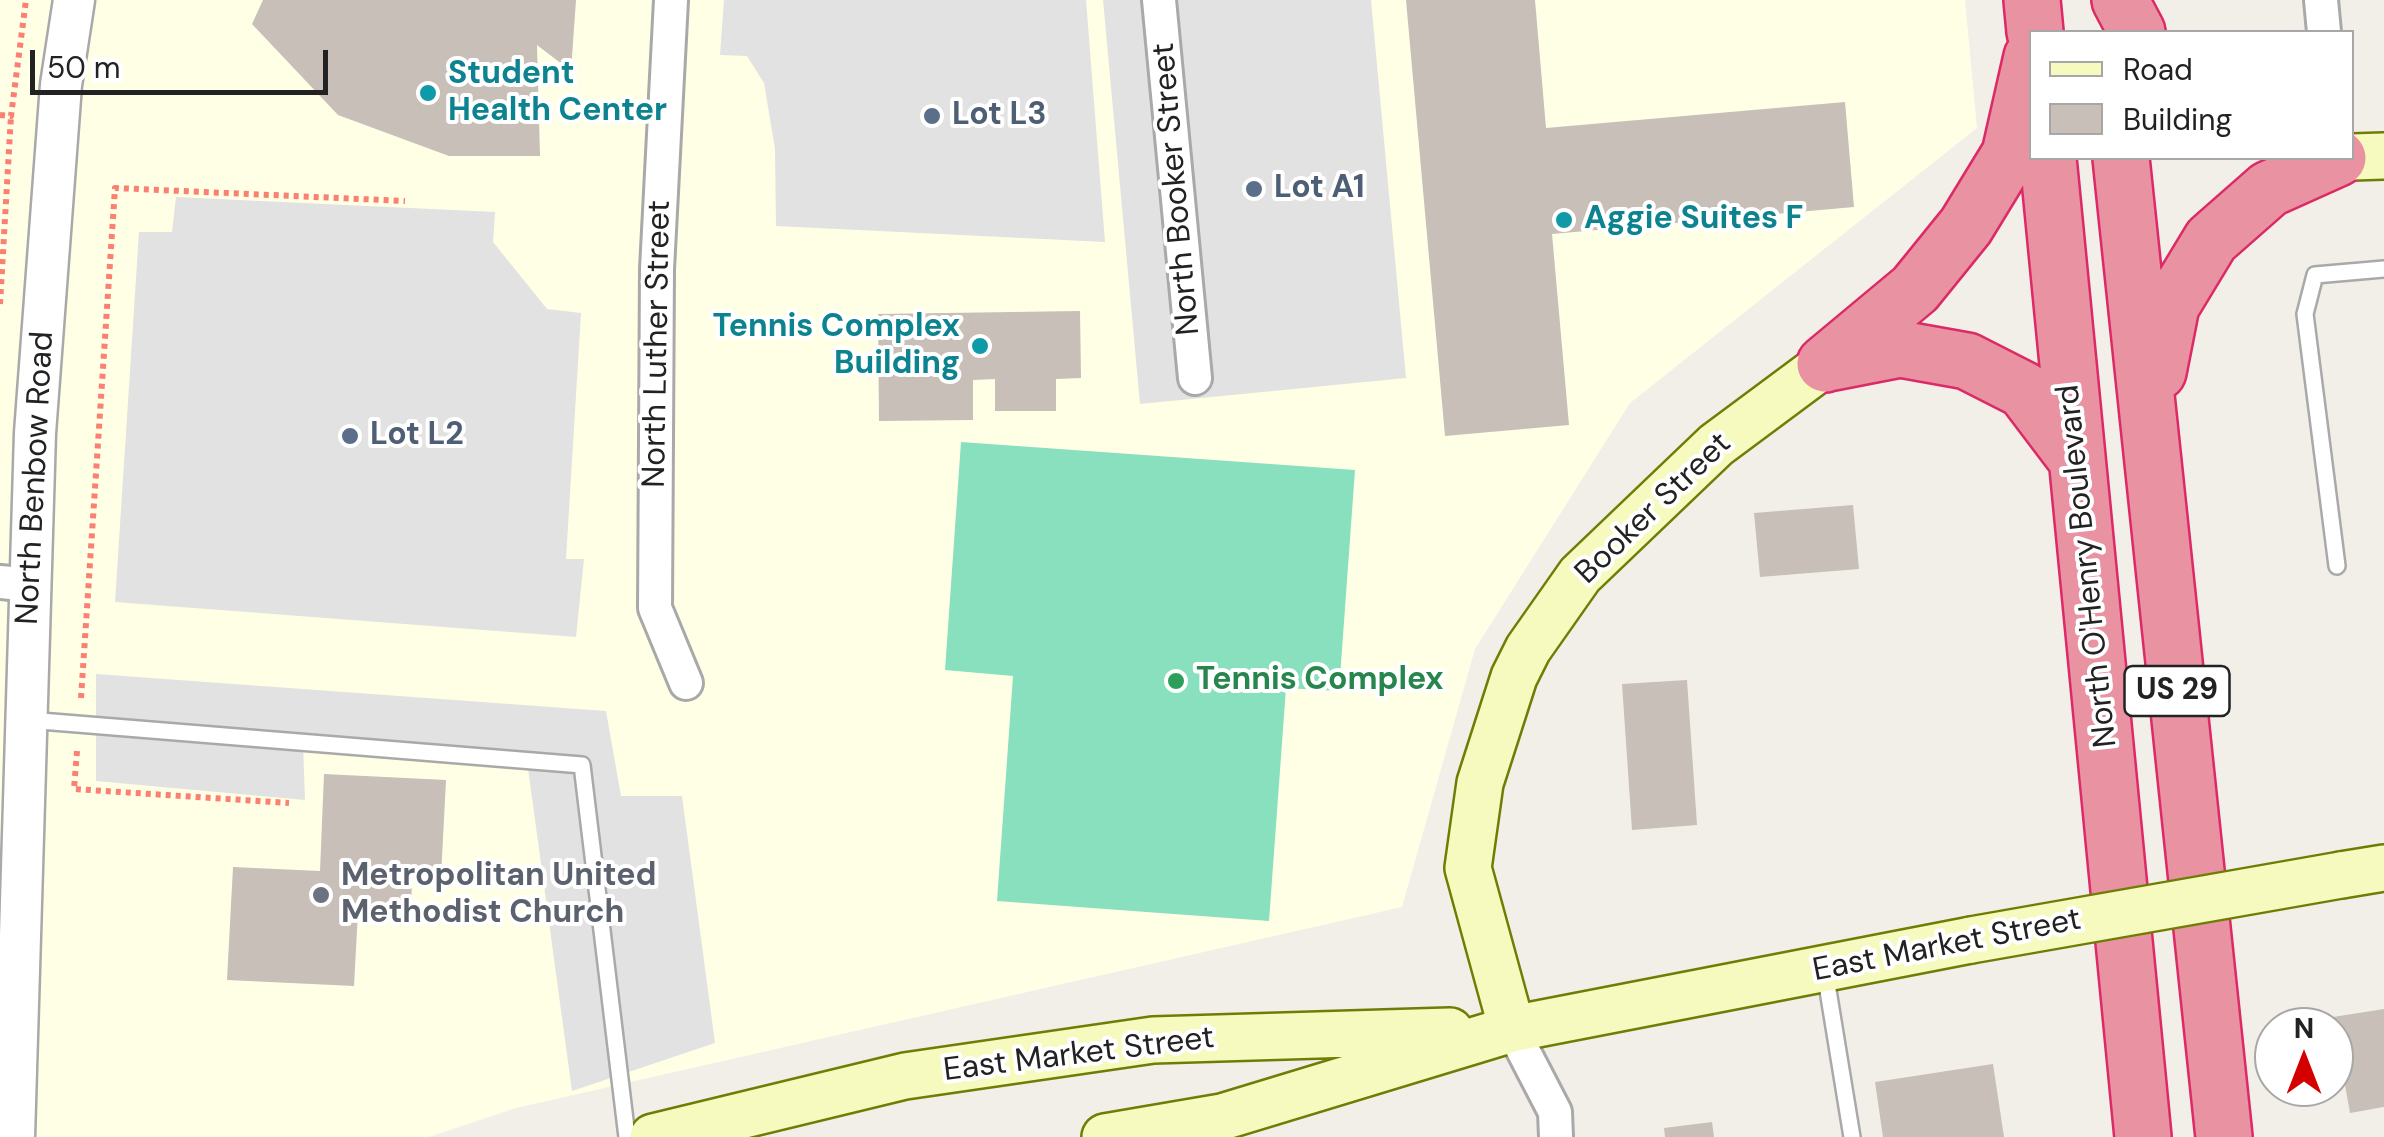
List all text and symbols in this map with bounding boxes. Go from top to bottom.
scale bar [35,30,332,92]
legend [2029,30,2354,160]
street label: North Booker Street [1145,41,1209,337]
text: 50 m [47,48,121,87]
text: Road [2123,50,2193,89]
place label: Student Health Center [448,56,667,131]
marker: Student Health Center [417,82,439,104]
place label: Lot L3 [952,97,1047,135]
text: Building [2123,100,2232,139]
marker: Lot L3 [921,105,943,127]
place label: Lot A1 [1274,170,1365,208]
marker: Lot A1 [1243,178,1265,200]
street label: North Luther Street [636,200,680,488]
place label: Aggie Suites F [1584,201,1803,239]
marker: Aggie Suites F [1553,209,1575,231]
place label: Tennis Complex Building [713,309,960,384]
street label: North Benbow Road [9,330,63,626]
marker: Tennis Complex Building [969,335,991,357]
street label: North O'Henry Boulevard [2050,383,2126,749]
place label: Lot L2 [370,417,464,455]
marker: Lot L2 [339,425,361,447]
street label: Booker Street [1568,425,1740,593]
place label: Tennis Complex [1196,662,1443,700]
road number: US 29 [2124,666,2230,716]
marker: Tennis Complex [1165,670,1187,692]
place label: Metropolitan United Methodist Church [341,858,656,933]
marker: Metropolitan United Methodist Church [310,884,332,906]
street label: East Market Street [1810,901,2084,991]
north arrow [2254,1007,2354,1107]
text: N [2294,1010,2314,1047]
street label: East Market Street [941,1019,1217,1091]

